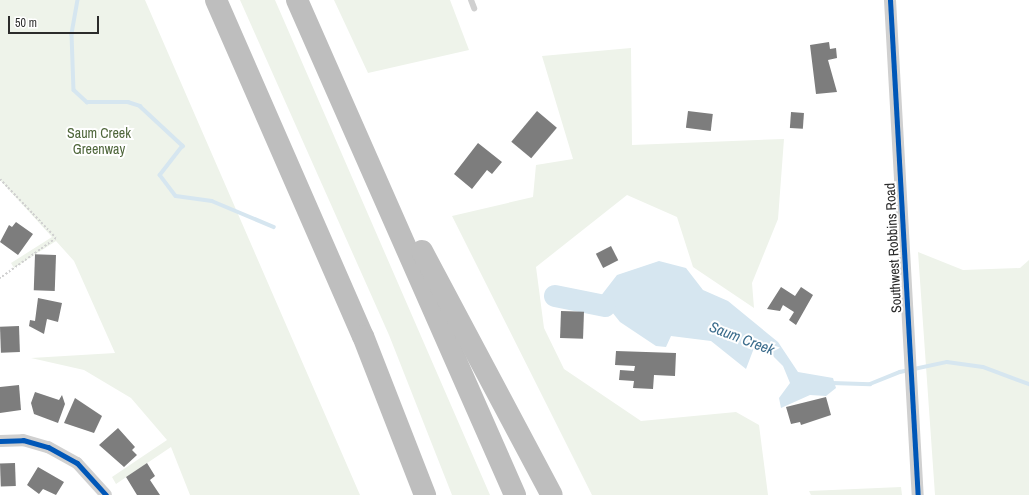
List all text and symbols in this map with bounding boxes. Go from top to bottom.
scale bar [10,8,101,34]
text: 50 m [15,15,37,31]
park label: Saum Creek Greenway [67,125,131,158]
street label: Southwest Robbins Road [881,183,905,313]
water label: Saum Creek [707,317,777,359]

